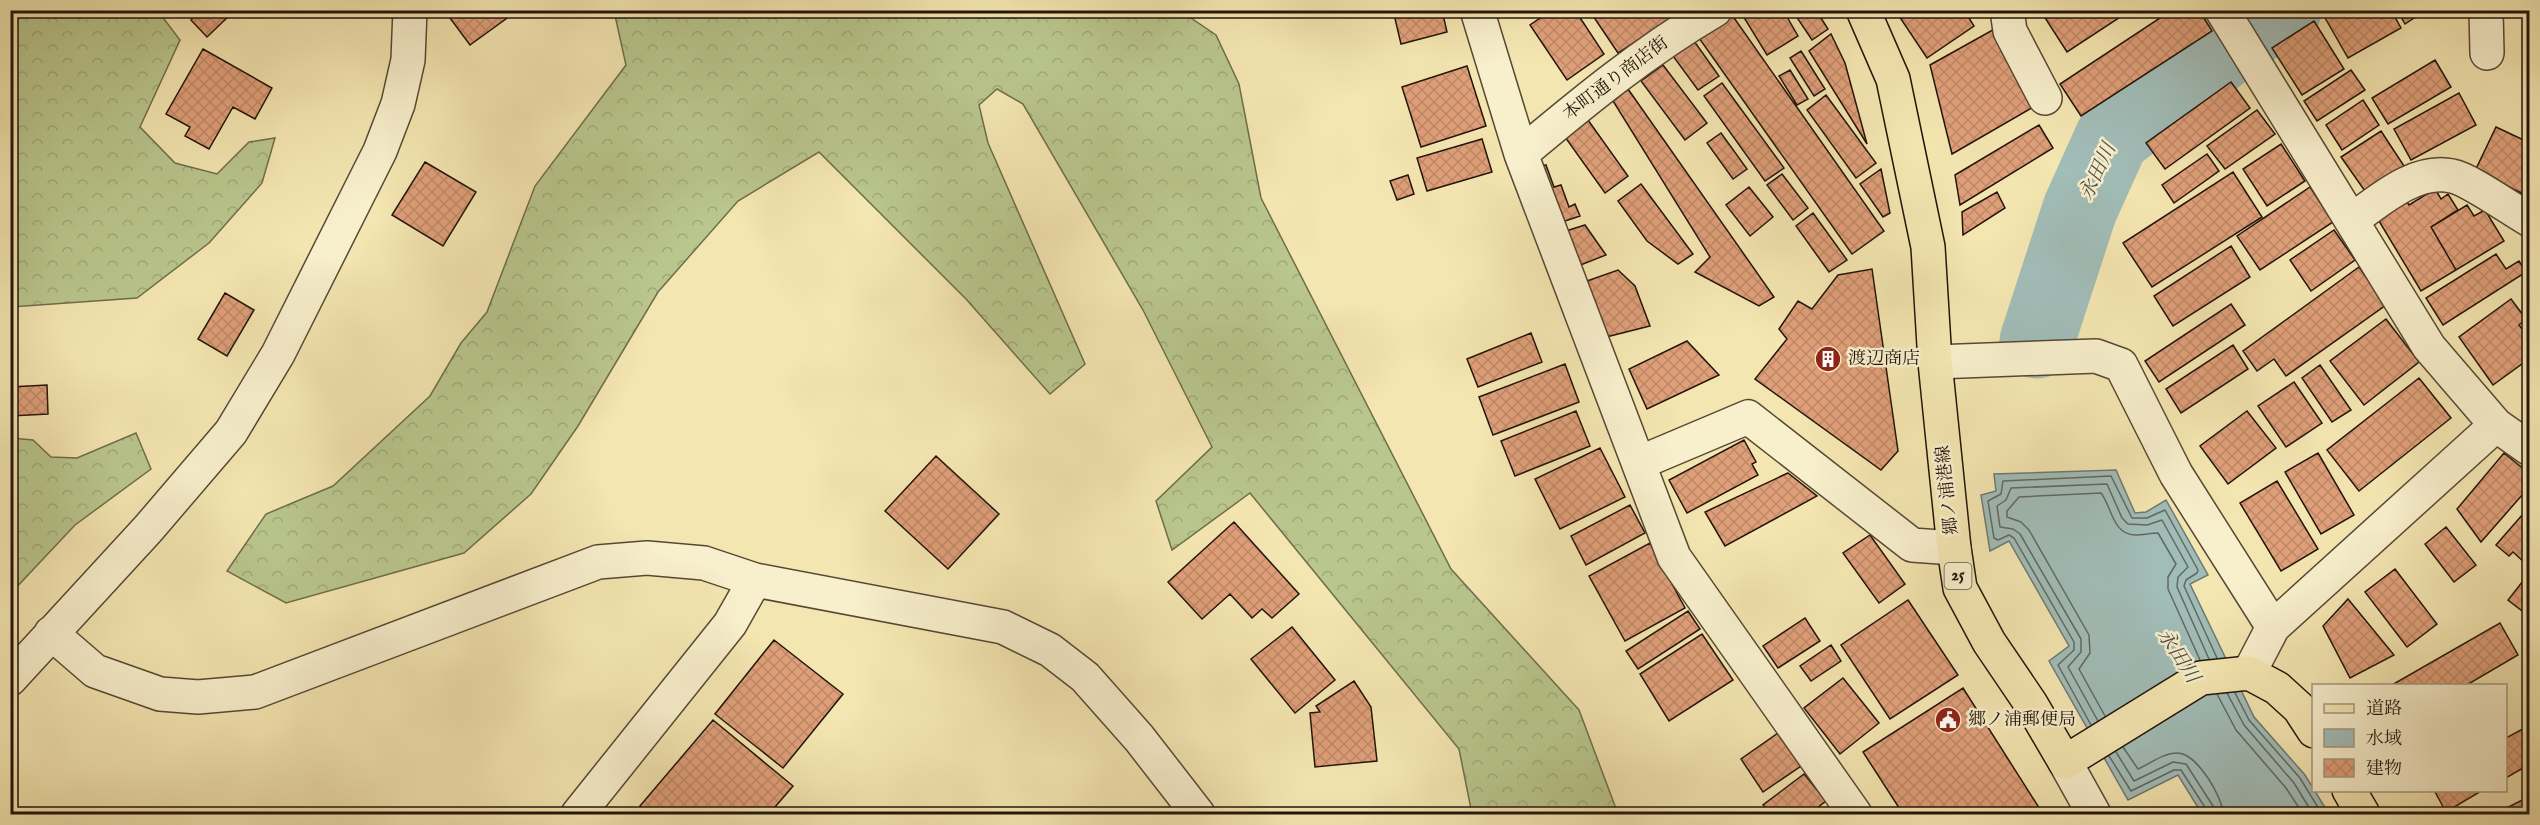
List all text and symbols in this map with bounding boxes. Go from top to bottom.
street label: 本町通り商店街 [1559,32,1673,126]
water label: 永田川 [2074,138,2123,204]
building icon: 渡辺商店 [1813,344,1843,374]
place label: 渡辺商店 [1848,348,1920,371]
street label: 郷ノ浦港線 [1932,444,1964,536]
road number: 25 [1944,563,1972,589]
water label: 永田川 [2151,624,2206,690]
legend [2312,684,2507,792]
text: 道路 [2366,698,2402,721]
public building icon: 郷ノ浦郵便局 [1933,705,1963,735]
place label: 郷ノ浦郵便局 [1968,709,2076,732]
text: 水域 [2366,728,2402,751]
text: 建物 [2366,758,2402,781]

